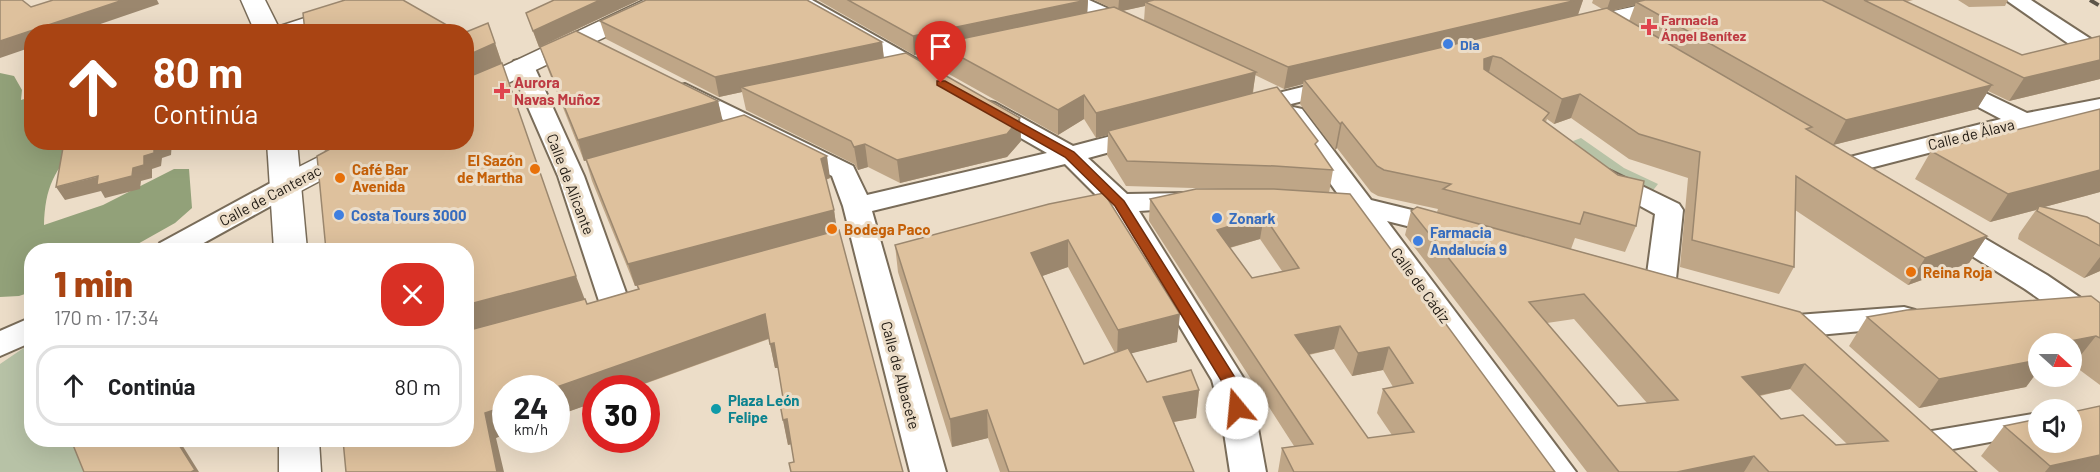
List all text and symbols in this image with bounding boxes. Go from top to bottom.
place label: Farmacia Ángel Benítez [1661,11,1747,44]
marker: Farmacia Ángel Benítez [1642,20,1656,34]
pin [915,21,966,83]
icon: arrive [924,30,957,63]
place label: Dia [1460,36,1480,53]
marker: Dia [1441,37,1455,51]
text: 80 m [153,46,243,96]
icon: ahead [54,48,132,126]
place label: Aurora Navas Muñoz [514,73,600,108]
marker: Aurora Navas Muñoz [495,84,509,98]
text: Continúa [153,97,258,129]
street label: Calle de Álava [1926,115,2016,153]
street label: Calle de Alicante [543,131,599,237]
place label: El Sazón de Martha [457,151,523,186]
place label: Café Bar Avenida [352,160,409,195]
street label: Calle de Canterac [216,161,324,229]
marker: El Sazón de Martha [528,162,542,176]
marker: Café Bar Avenida [333,171,347,185]
place label: Costa Tours 3000 [351,206,467,224]
marker: Costa Tours 3000 [332,208,346,222]
place label: Zonark [1229,209,1276,227]
marker: Zonark [1210,211,1224,225]
place label: Bodega Paco [844,220,931,238]
marker: Bodega Paco [825,222,839,236]
place label: Farmacia Andalucía 9 [1430,223,1507,258]
marker: Farmacia Andalucía 9 [1411,234,1425,248]
street label: Calle de Cádiz [1388,244,1455,327]
text: 1 min [54,261,133,304]
button: close [381,263,444,326]
place label: Reina Roja [1923,263,1993,281]
marker: Reina Roja [1904,265,1918,279]
text: 170 m · 17:34 [54,305,159,329]
street label: Calle de Albacete [878,319,924,431]
north arrow [2028,333,2082,387]
map controls [2028,333,2082,453]
icon: ahead [57,369,90,402]
text: Continúa [108,373,195,399]
text: 80 m [395,373,441,399]
speed limit sign: 30 [582,375,660,453]
position arrow [1205,376,1269,440]
text: 24 [514,389,548,425]
place label: Plaza León Felipe [728,391,800,426]
button: sound [2028,399,2082,453]
marker: Plaza León Felipe [709,402,723,416]
text: km/h [514,420,548,438]

